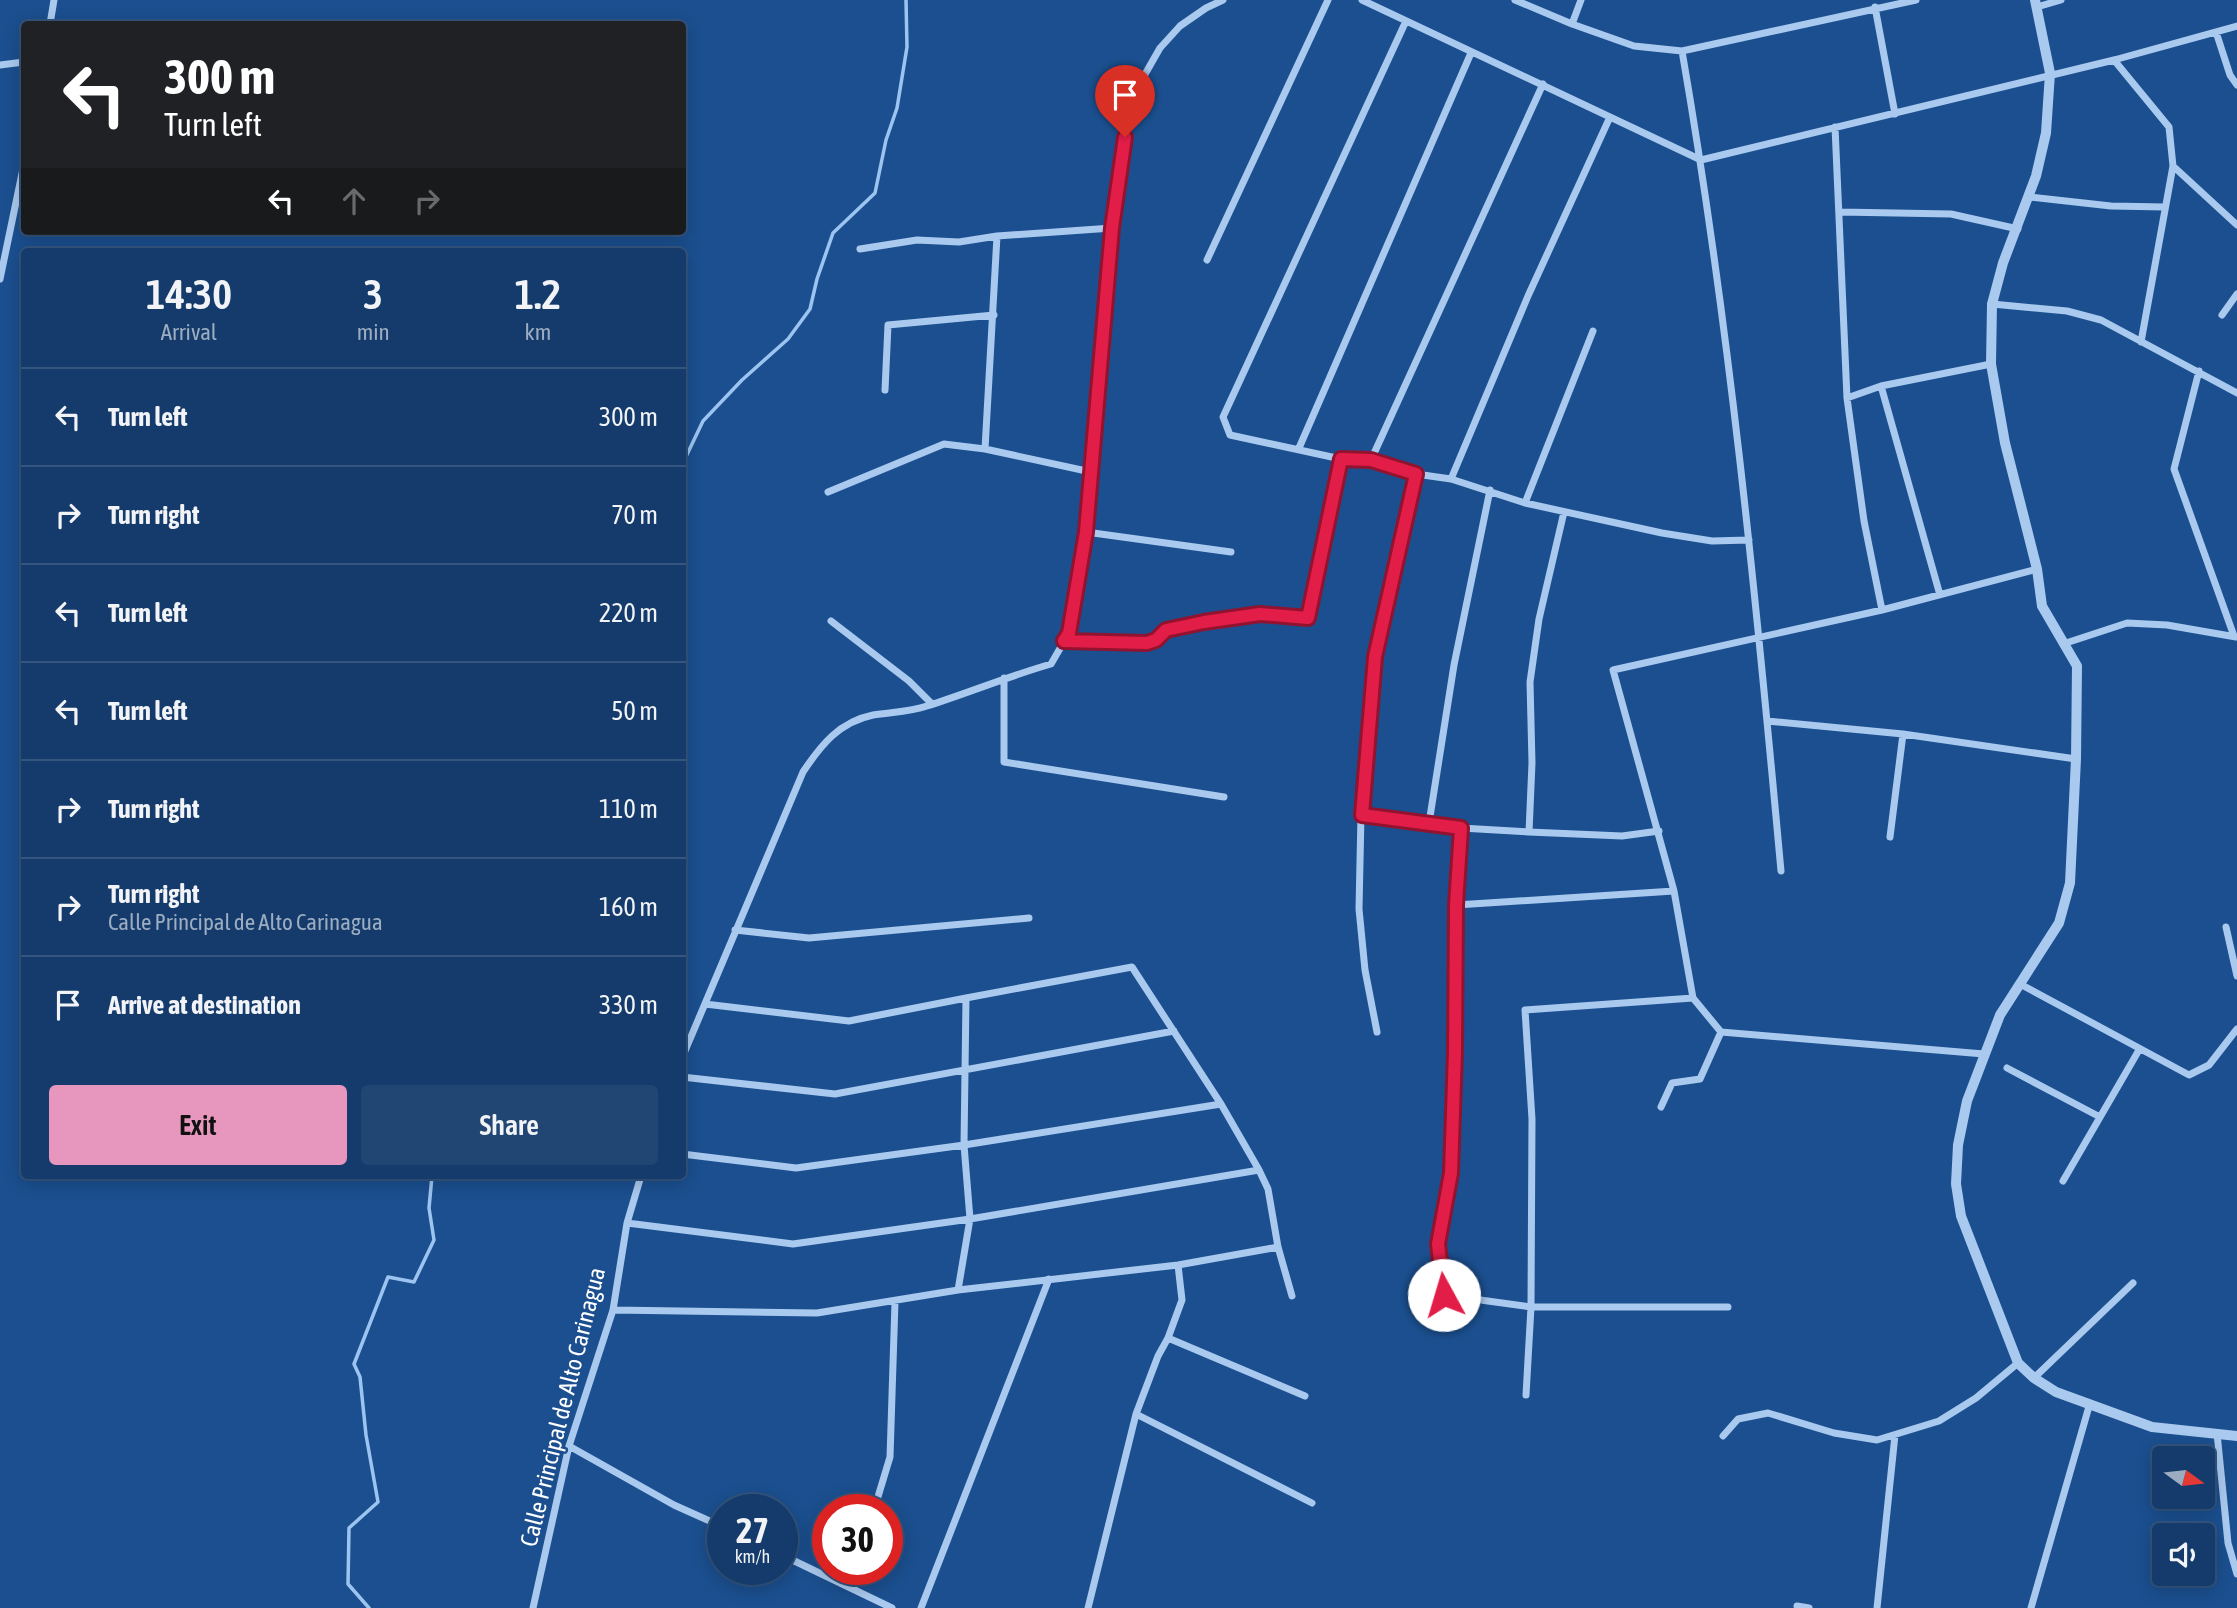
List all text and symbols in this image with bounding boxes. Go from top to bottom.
text: 300 m [164,48,275,104]
icon: left [49,49,140,140]
pin [1095,65,1155,137]
icon: arrive [1106,76,1144,114]
text: Turn left [164,106,262,143]
icon: left [262,182,300,220]
icon: ahead [335,182,373,220]
icon: right [408,182,446,220]
text: 14:30 [146,270,232,318]
text: 3 [363,270,383,318]
text: 1.2 [514,270,561,318]
text: Arrival [161,319,217,345]
text: min [357,319,390,345]
text: km [525,319,551,345]
icon: left [49,398,87,436]
text: Turn left [108,402,188,432]
text: 300 m [599,402,658,432]
icon: right [49,496,87,534]
text: Turn right [108,500,199,530]
text: 70 m [611,500,658,530]
icon: left [49,594,87,632]
text: Turn left [108,598,188,628]
text: 220 m [599,598,658,628]
icon: left [49,692,87,730]
text: Turn left [108,696,188,726]
text: 50 m [611,696,658,726]
icon: right [49,790,87,828]
text: Turn right [108,794,199,824]
text: 110 m [599,794,658,824]
text: Turn right [108,879,199,909]
icon: right [49,888,87,926]
text: 160 m [599,892,658,922]
text: Calle Principal de Alto Carinagua [108,909,383,935]
icon: arrive [49,986,87,1024]
text: Arrive at destination [108,990,301,1020]
text: 330 m [599,990,658,1020]
button: Exit [49,1085,347,1165]
button: Share [361,1085,658,1165]
position arrow [1407,1258,1481,1332]
street label: Calle Principal de Alto Carinagua [515,1265,610,1549]
north arrow [2152,1446,2216,1508]
map controls [2152,1446,2215,1586]
speed limit sign: 30 [812,1494,903,1585]
text: 27 [736,1510,769,1550]
button: sound [2152,1523,2215,1586]
text: km/h [735,1546,770,1567]

